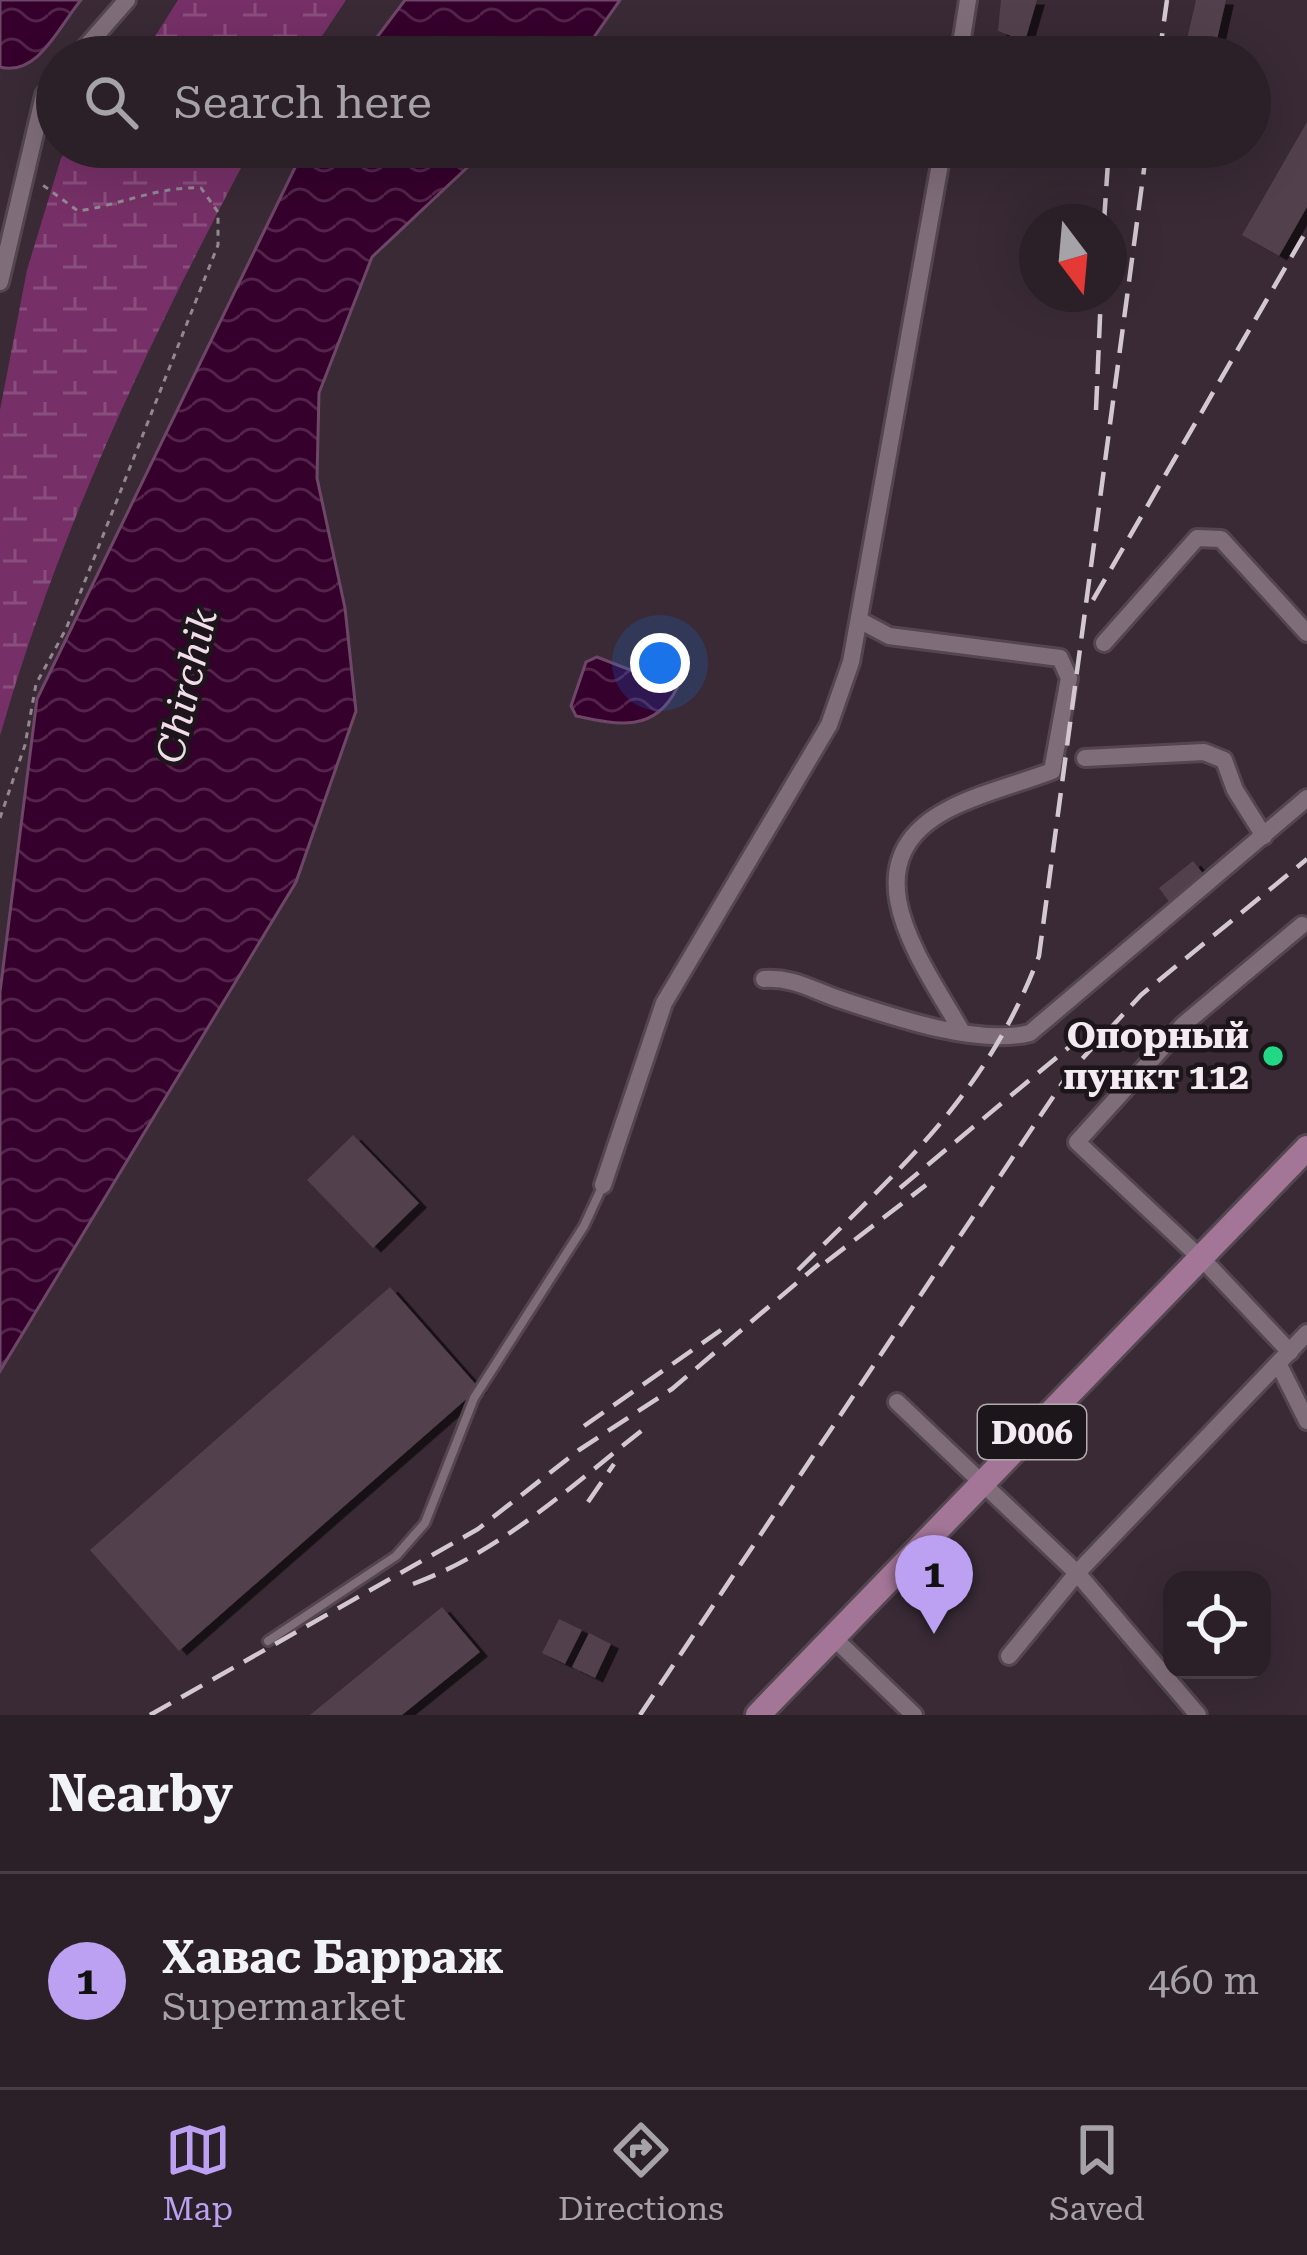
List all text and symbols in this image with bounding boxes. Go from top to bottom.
search box [36,36,1271,168]
icon: search [78,69,144,135]
text: Search here [174,76,432,129]
north arrow [1019,204,1127,312]
water label: Chirchik [147,604,227,768]
your location [630,633,690,693]
place label: Опорный пункт 112 [1064,1015,1249,1098]
marker: Опорный пункт 112 [1260,1043,1286,1069]
road number: D006 [978,1405,1086,1459]
pin: 1 [895,1535,973,1634]
map controls [1163,1571,1271,1679]
button: locate [1163,1571,1271,1679]
text: Nearby [48,1764,233,1823]
text: Хавас Барраж [162,1931,504,1984]
text: 1 [76,1958,98,2004]
text: 460 m [1148,1958,1259,2004]
text: Supermarket [162,1984,406,2030]
tab: Map [162,2117,233,2228]
tab: Directions [558,2117,724,2228]
tab: Saved [1049,2117,1145,2228]

